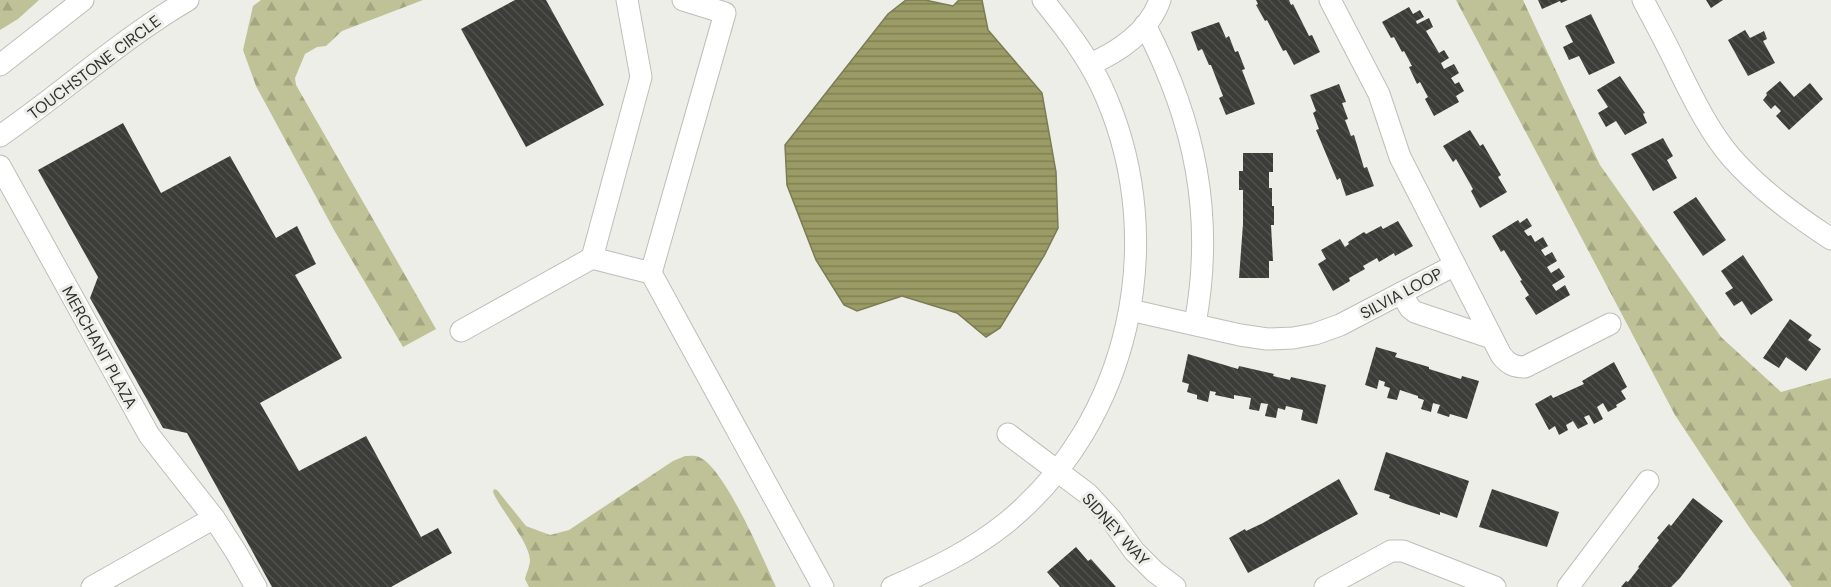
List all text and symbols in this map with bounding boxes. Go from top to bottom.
street label: TOUCHSTONE CIRCLE [24,10,165,124]
street label: SILVIA LOOP [1356,263,1446,324]
street label: MERCHANT PLAZA [57,282,142,413]
street label: SIDNEY WAY [1077,489,1154,570]

